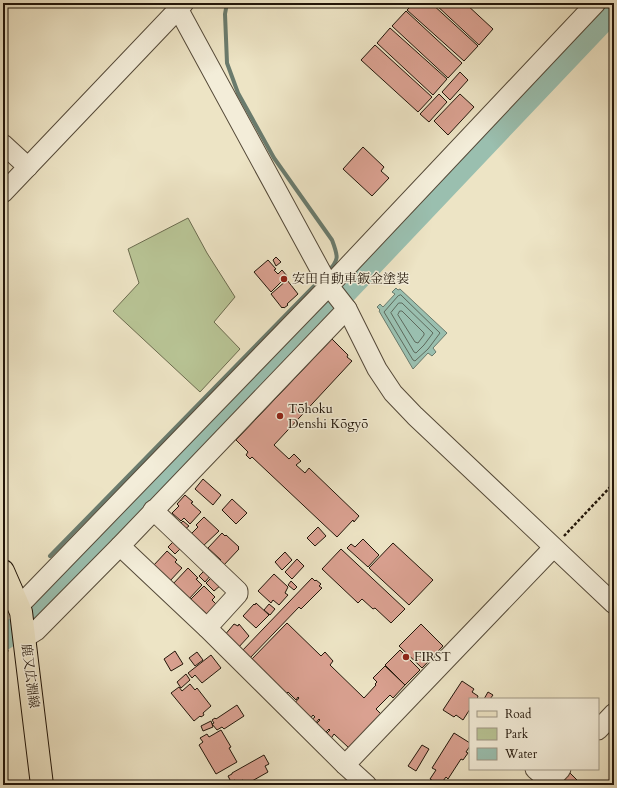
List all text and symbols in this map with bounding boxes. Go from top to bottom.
place label: 安田自動車鈑金塗装 [292,270,409,288]
marker: 安田自動車鈑金塗装 [279,274,289,284]
place label: Tōhoku Denshi Kōgyō [288,400,368,433]
marker: Tōhoku Denshi Kōgyō [275,411,285,421]
street label: 鹿又広淵線 [17,643,43,709]
place label: FIRST [414,648,451,666]
marker: FIRST [401,652,411,662]
legend [469,698,599,770]
text: Road [505,706,532,722]
text: Park [505,726,529,742]
text: Water [504,746,538,762]

